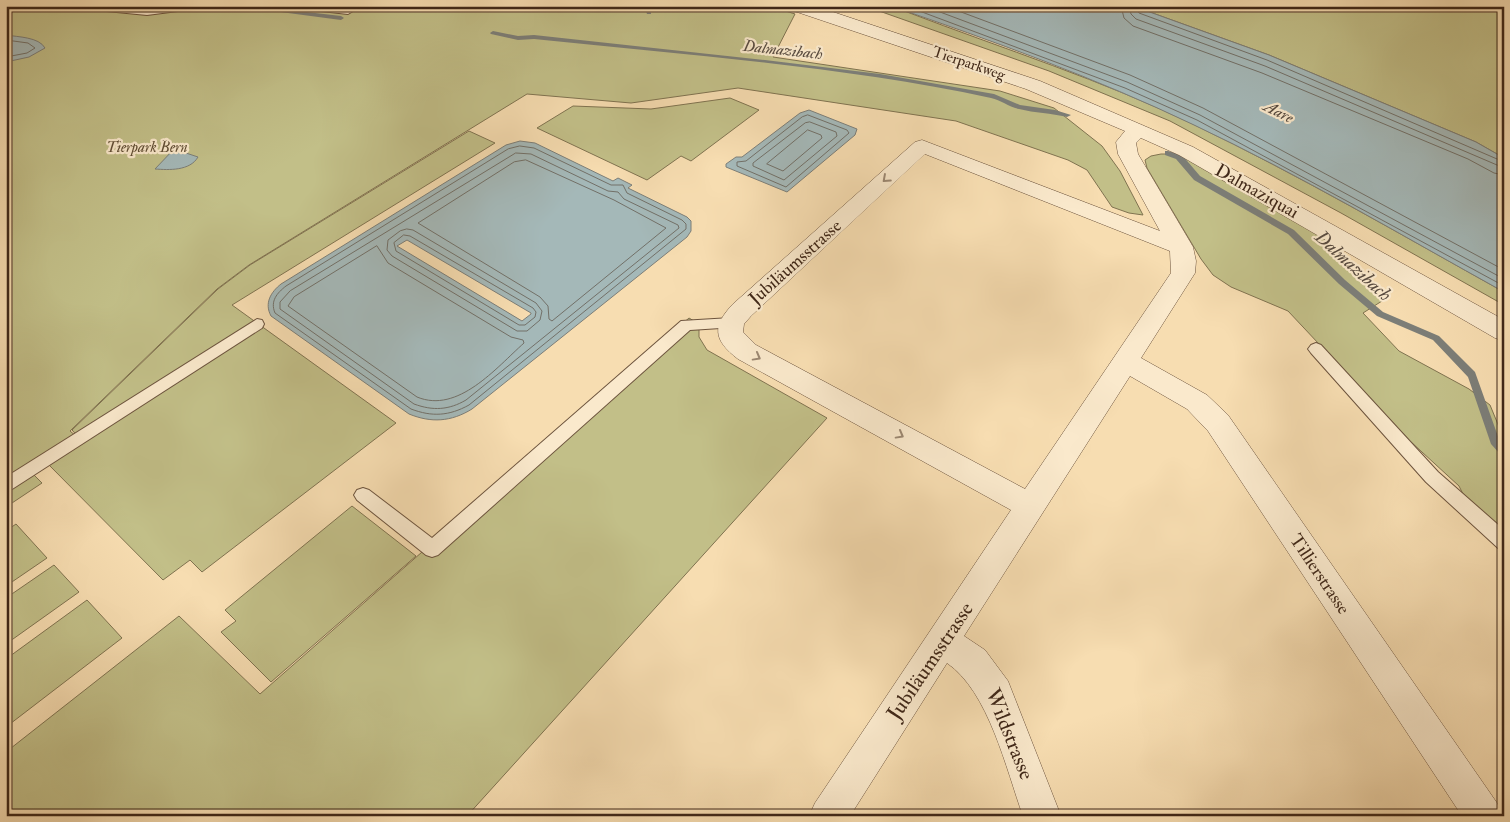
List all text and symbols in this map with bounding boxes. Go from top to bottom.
water label: Dalmazibach [741,36,824,64]
street label: Tierparkweg [930,42,1008,86]
water label: Aare [1259,95,1297,128]
park label: Tierpark Bern [106,138,188,157]
street label: Dalmaziquai [1211,159,1303,224]
one-way arrow [883,173,892,182]
street label: Jubiläumsstrasse [743,214,847,311]
water label: Dalmazibach [1309,224,1397,306]
one-way arrow [752,351,761,361]
one-way arrow [894,429,903,439]
street label: Tillierstrasse [1284,530,1355,619]
street label: Jubiläumsstrasse [880,597,980,726]
street label: Wildstrasse [979,684,1040,784]

